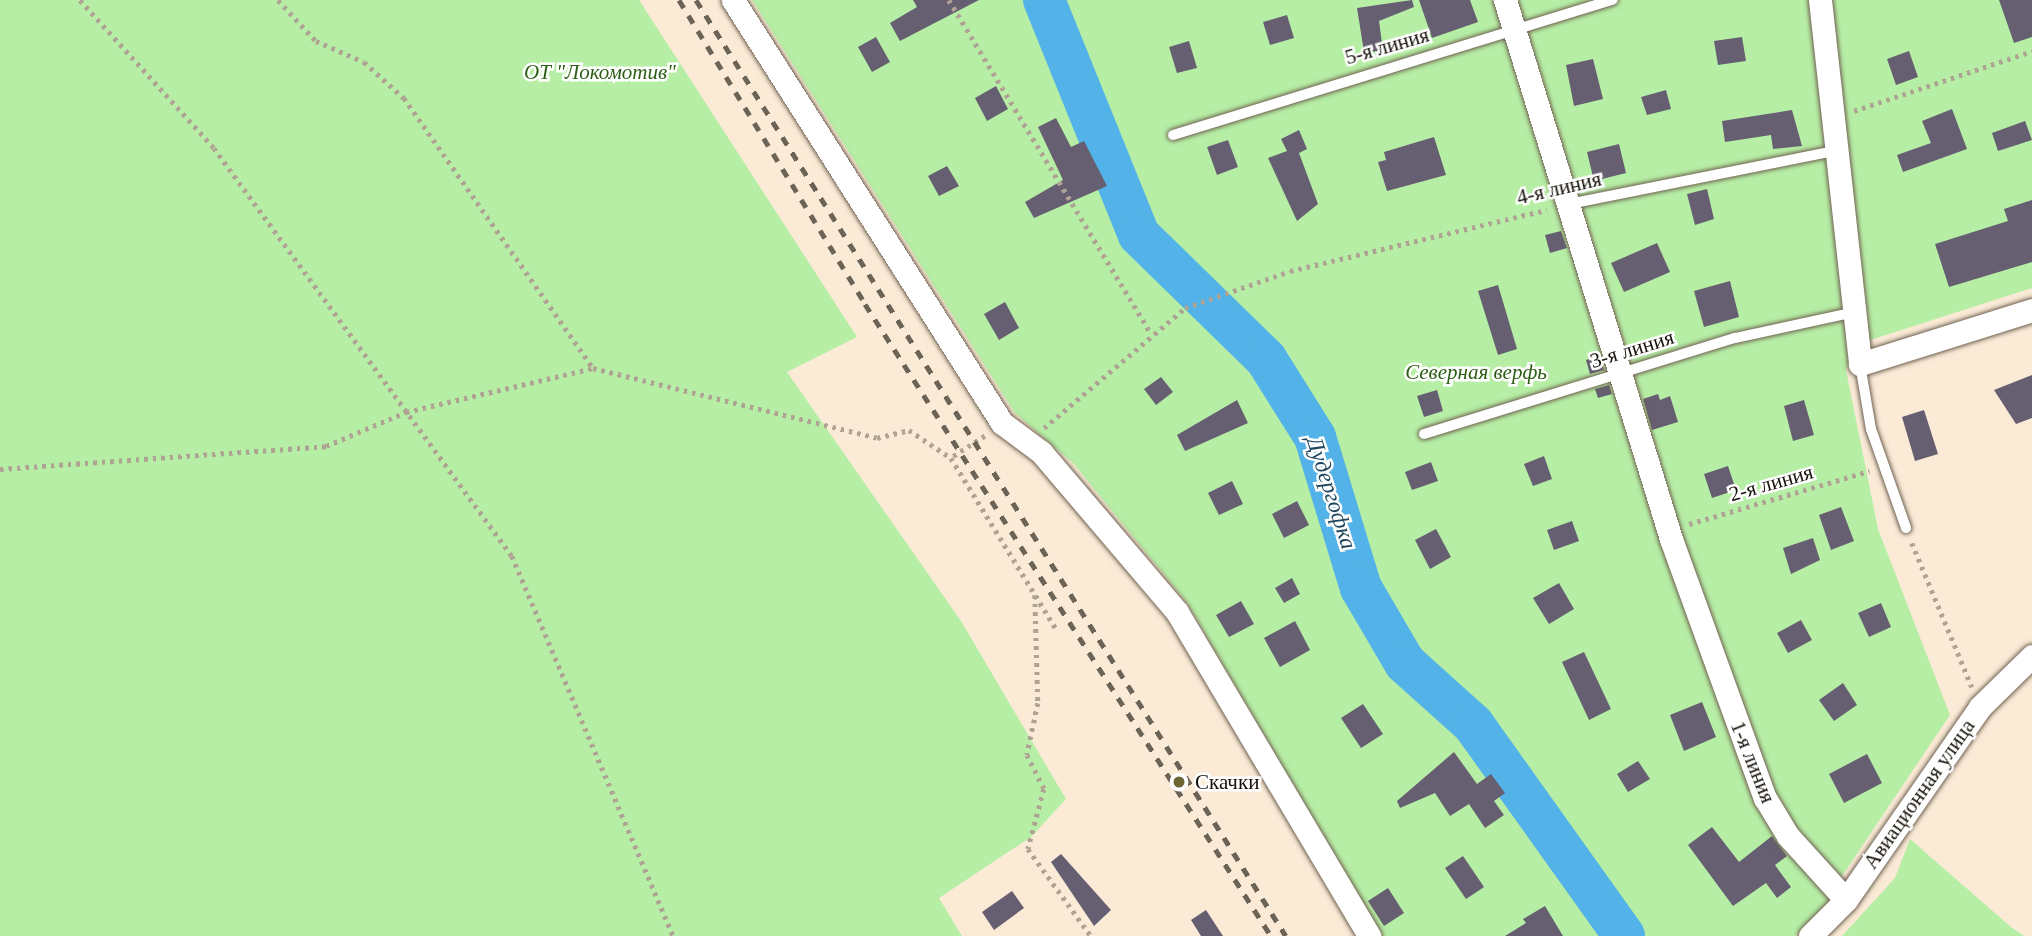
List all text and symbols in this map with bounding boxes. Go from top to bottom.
street label: 5-я линия [1342,22,1432,70]
park label: ОТ "Локомотив" [524,59,676,85]
street label: 4-я линия [1514,166,1604,210]
street label: 3-я линия [1587,324,1677,374]
park label: Северная верфь [1405,359,1547,385]
water label: Дудергофка [1300,433,1362,553]
street label: 2-я линия [1726,459,1816,507]
street label: Авиационная улица [1858,714,1980,874]
street label: 1-я линия [1725,717,1781,807]
place label: Скачки [1195,769,1259,795]
marker: Скачки [1169,772,1189,792]

